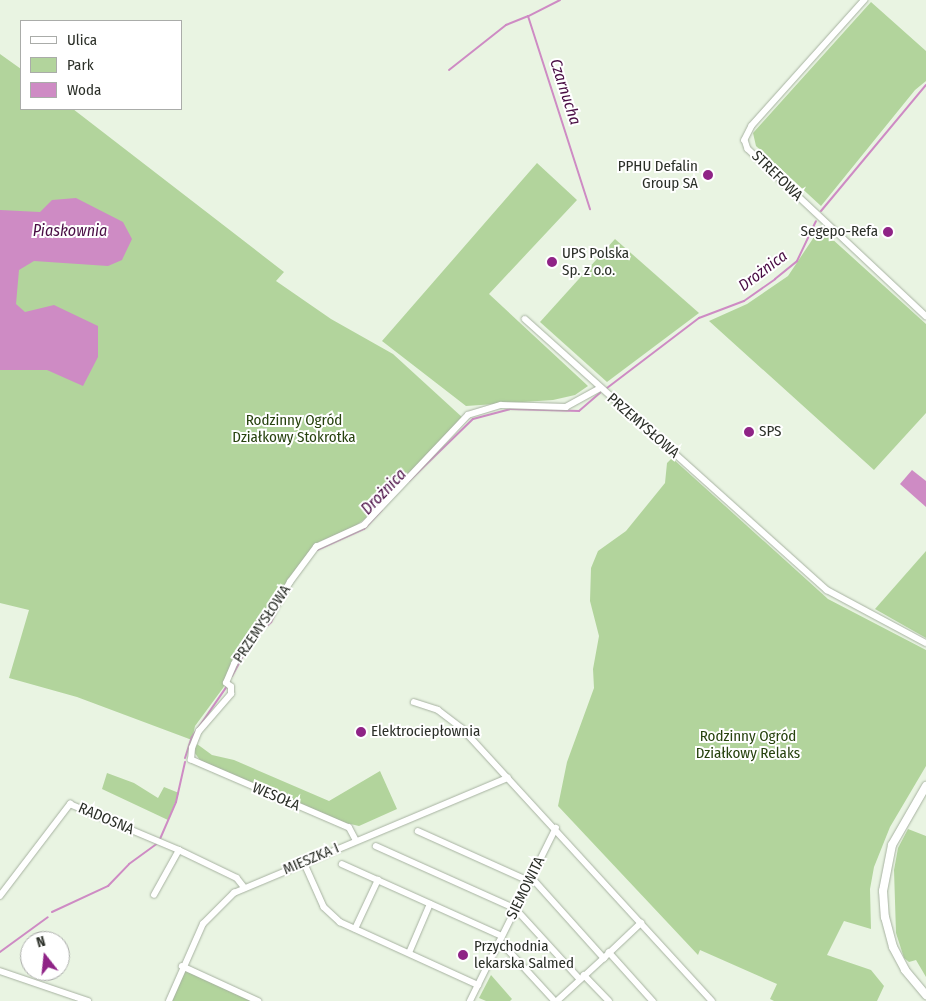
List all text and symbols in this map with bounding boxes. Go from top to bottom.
legend [20,20,182,110]
text: Ulica [67,31,97,49]
text: Park [67,56,94,74]
water label: Czarnucha [545,57,585,127]
text: Woda [67,81,101,99]
street label: STREFOWA [748,147,806,205]
place label: PPHU Defalin Group SA [618,157,698,192]
marker: PPHU Defalin Group SA [702,169,714,181]
water label: Piaskownia [33,221,107,241]
place label: Segepo-Refa [801,223,878,241]
marker: Segepo-Refa [882,226,894,238]
place label: UPS Polska Sp. z o.o. [562,244,629,279]
water label: Drożnica [735,246,791,296]
marker: UPS Polska Sp. z o.o. [546,256,558,268]
street label: PRZEMYSŁOWA [603,390,683,462]
park label: Rodzinny Ogród Działkowy Stokrotka [232,411,356,446]
place label: SPS [759,423,781,441]
marker: SPS [743,426,755,438]
water label: Drożnica [358,465,410,519]
street label: PRZEMYSŁOWA [229,582,295,666]
place label: Elektrociepłownia [371,723,480,741]
marker: Elektrociepłownia [355,726,367,738]
park label: Rodzinny Ogród Działkowy Relaks [696,727,800,762]
street label: WESOŁA [250,779,302,815]
street label: RADOSNA [75,799,137,839]
street label: MIESZKA I [280,839,342,879]
street label: SIEMOWITA [503,854,549,922]
north arrow [20,931,70,981]
text: N [35,933,47,951]
place label: Przychodnia lekarska Salmed [474,937,574,972]
marker: Przychodnia lekarska Salmed [456,948,470,962]

